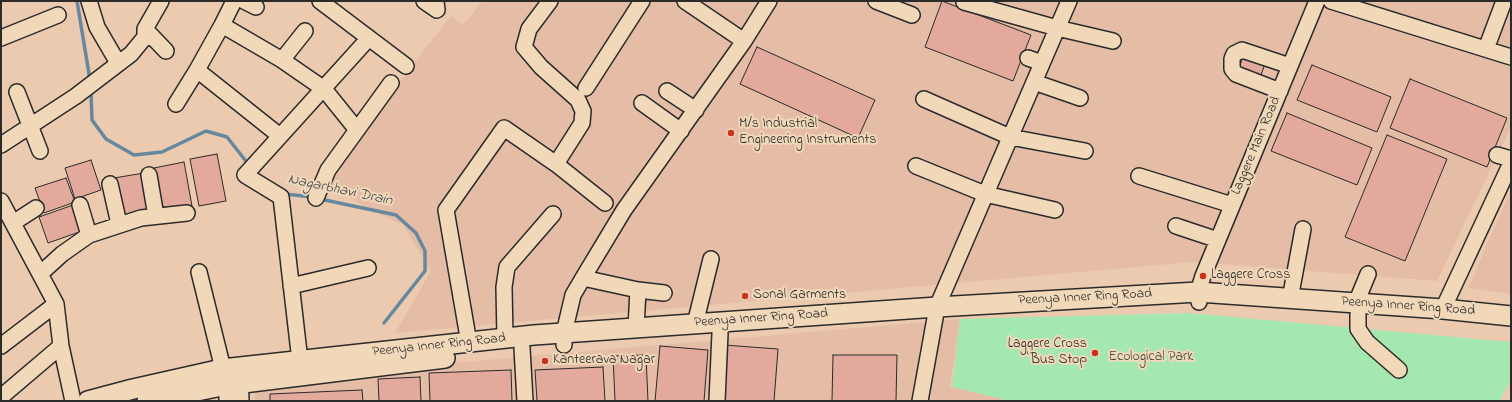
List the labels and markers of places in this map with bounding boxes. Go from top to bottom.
place label: M/s Industrial Engineering Instruments [739,117,876,150]
marker: M/s Industrial Engineering Instruments [726,128,736,138]
place label: Laggere Cross [1211,268,1290,284]
marker: Laggere Cross [1198,271,1208,281]
place label: Sonal Garments [753,288,846,304]
marker: Sonal Garments [740,291,750,301]
place label: Laggere Cross Bus Stop [1008,337,1087,370]
marker: Laggere Cross Bus Stop [1090,348,1100,358]
place label: Kanteerava Nagar [553,353,655,369]
marker: Kanteerava Nagar [540,356,550,366]

